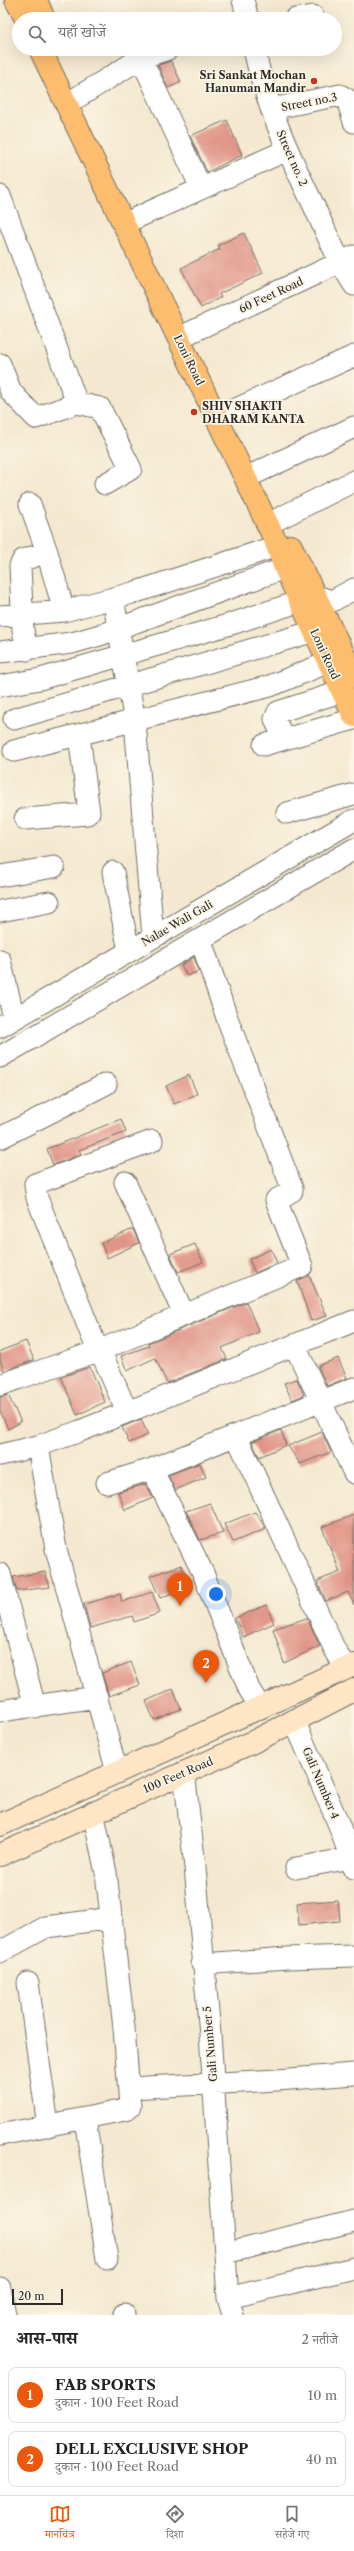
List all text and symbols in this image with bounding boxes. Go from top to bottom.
search box [12,12,342,56]
text: यहाँ खोजें [58,22,106,41]
icon: search [26,23,48,45]
place label: Sri Sankat Mochan Hanuman Mandir [199,68,307,95]
marker: Sri Sankat Mochan Hanuman Mandir [309,76,319,86]
street label: Street no.3 [280,90,338,114]
street label: Street no. 2 [273,128,311,188]
street label: 60 Feet Road [237,274,306,316]
street label: Loni Road [171,333,207,388]
place label: SHIV SHAKTI DHARAM KANTA [202,399,305,426]
marker: SHIV SHAKTI DHARAM KANTA [189,407,199,417]
street label: Loni Road [307,626,343,682]
street label: Nalae Wali Gali [139,897,216,949]
pin: 1 [167,1573,193,1606]
your location [206,1584,226,1604]
pin: 2 [193,1650,219,1683]
street label: Gali Number 4 [300,1745,342,1821]
street label: 100 Feet Road [141,1754,215,1796]
street label: Gali Number 5 [200,2005,220,2083]
scale bar [12,2287,63,2306]
text: 20 m [18,2289,44,2303]
text: आस-पास [16,2328,78,2348]
text: 2 नतीजे [302,2331,338,2347]
text: FAB SPORTS [55,2375,156,2394]
text: 1 [27,2387,33,2403]
text: 10 m [308,2387,337,2403]
text: दुकान · 100 Feet Road [55,2394,179,2410]
text: DELL EXCLUSIVE SHOP [55,2439,248,2458]
text: 2 [26,2451,34,2467]
text: 40 m [306,2451,337,2467]
text: दुकान · 100 Feet Road [55,2458,179,2474]
tab: मानचित्र [45,2503,74,2545]
tab: दिशा [164,2503,186,2545]
tab: सहेजे गए [275,2503,309,2545]

